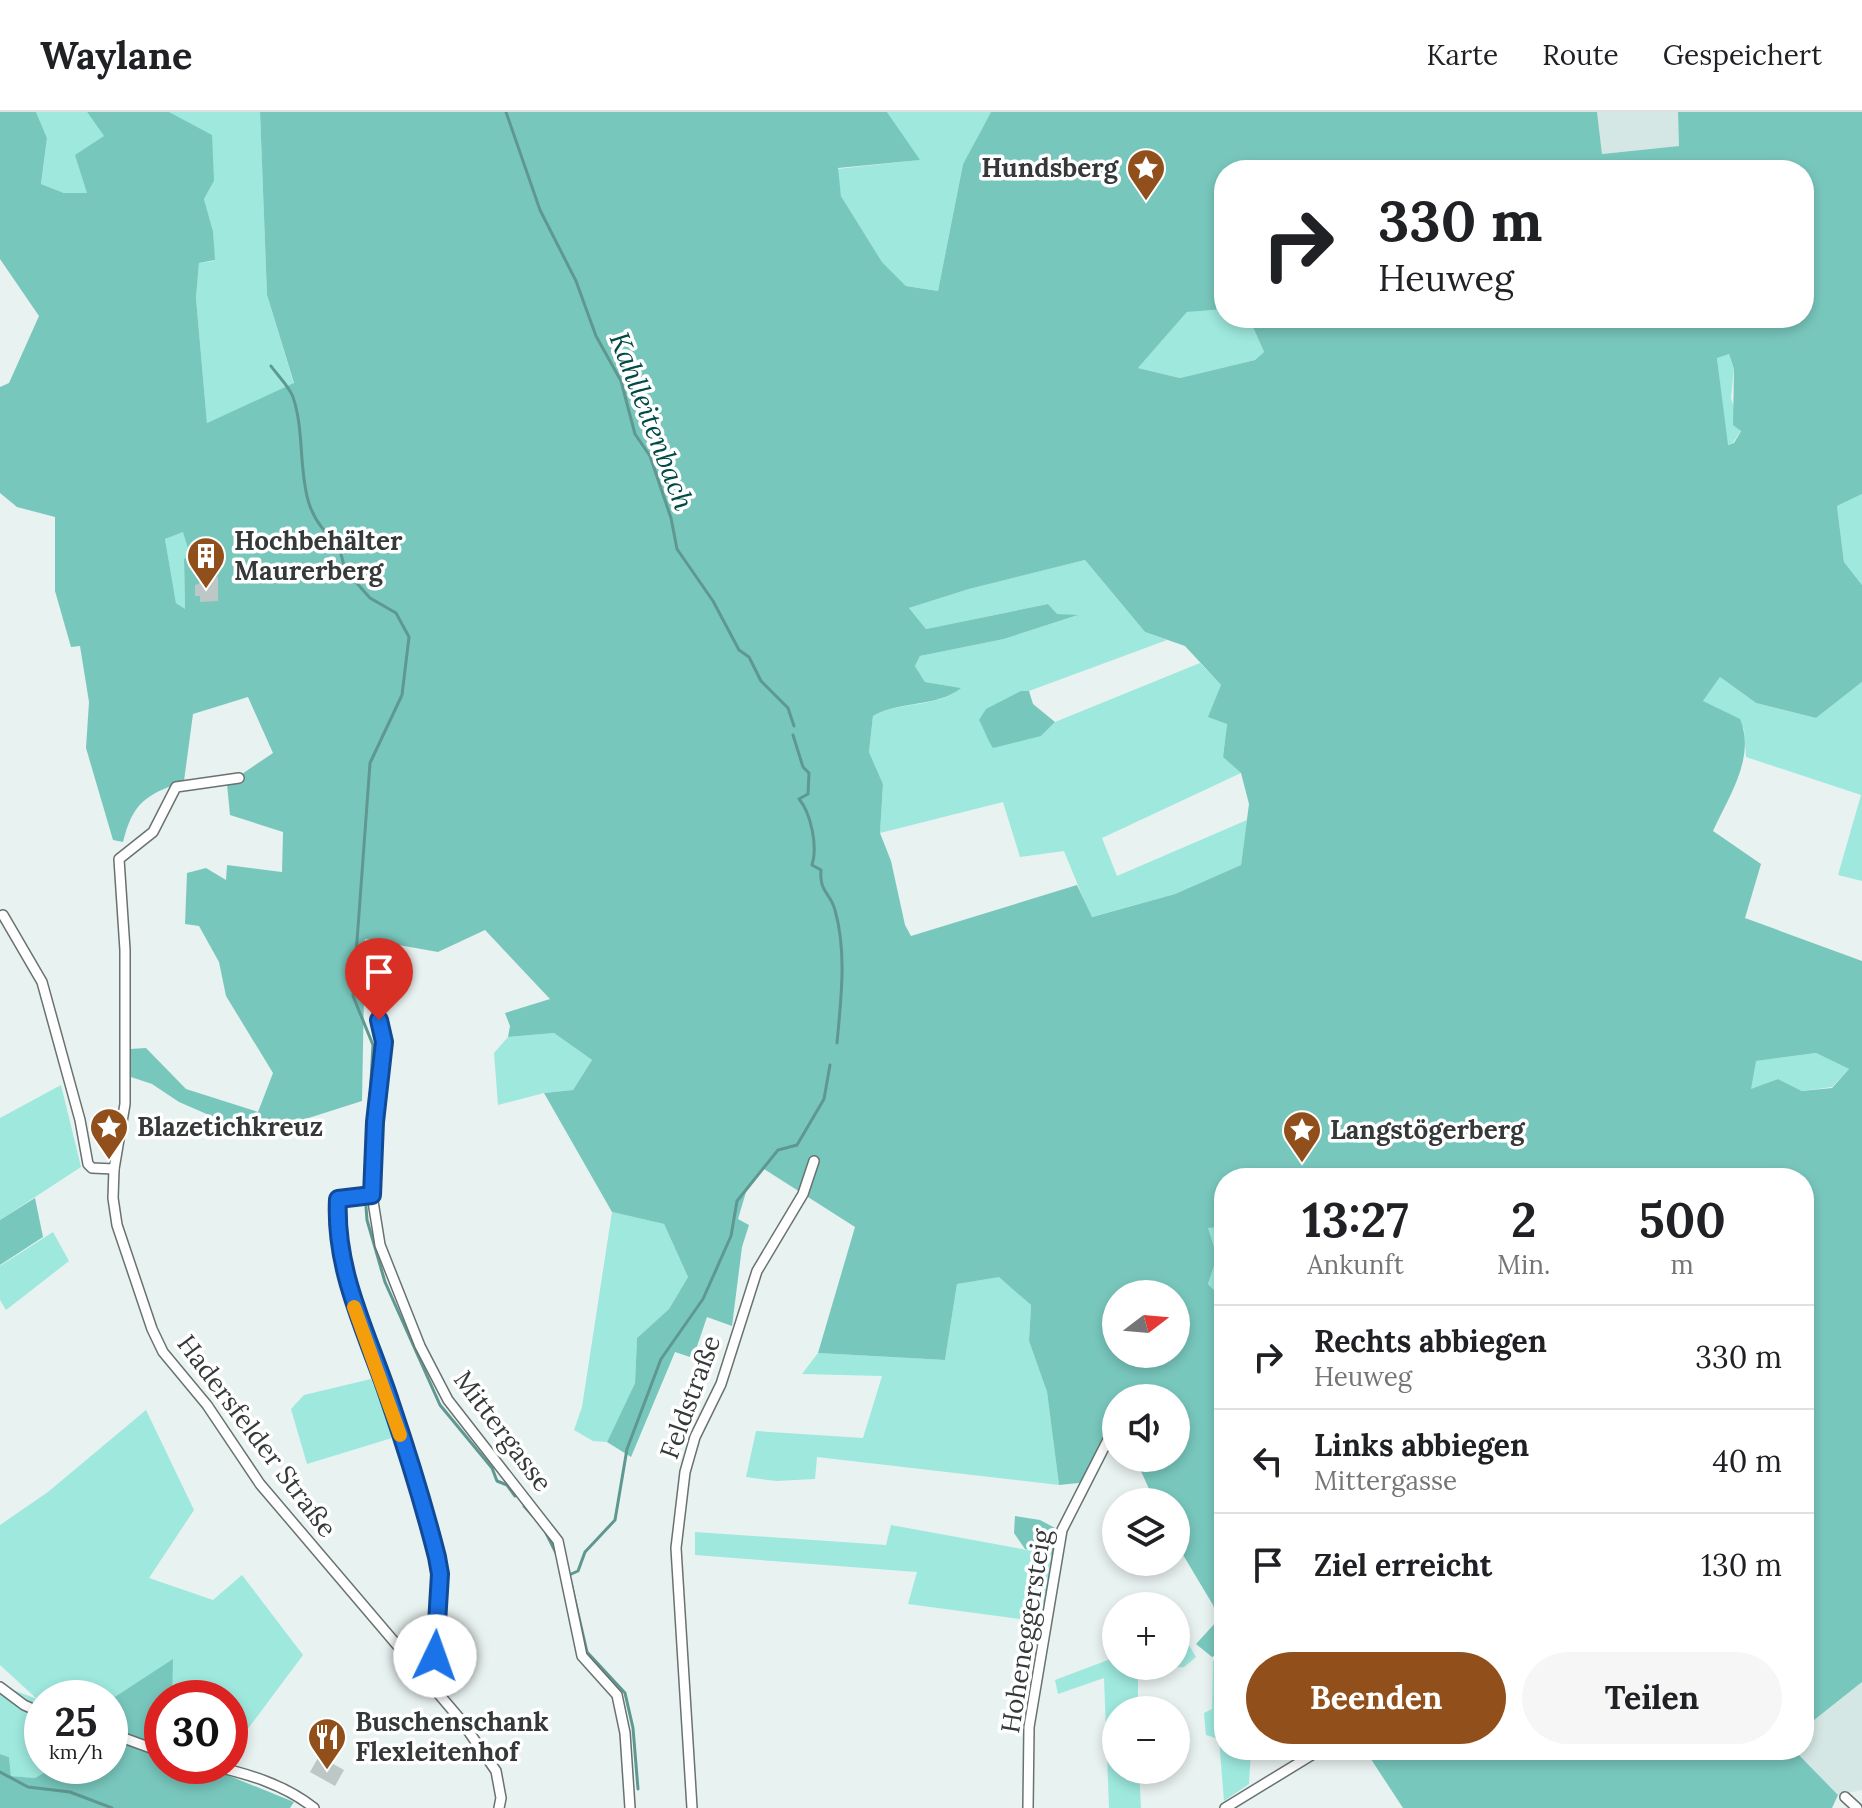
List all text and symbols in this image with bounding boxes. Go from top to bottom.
text: Waylane [40,31,192,79]
text: Karte [1426,37,1498,73]
text: Route [1542,37,1619,73]
text: Gespeichert [1663,37,1822,73]
place icon: Hundsberg [1125,147,1167,202]
place label: Hundsberg [981,151,1120,184]
text: 330 m [1378,185,1543,256]
icon: right [1246,192,1350,296]
text: Heuweg [1378,255,1514,301]
water label: Kahlleitenbach [602,327,702,515]
place label: Hochbehälter Maurerberg [234,524,403,587]
building icon: Hochbehälter Maurerberg [185,535,227,590]
pin [345,938,413,1020]
icon: arrive [357,950,401,994]
place icon: Blazetichkreuz [88,1106,130,1161]
place icon: Langstögerberg [1281,1109,1323,1164]
place label: Blazetichkreuz [137,1110,323,1143]
place label: Langstögerberg [1330,1113,1526,1146]
text: 13:27 [1302,1189,1409,1250]
text: 2 [1511,1189,1537,1250]
text: 500 [1639,1189,1726,1250]
text: Ankunft [1307,1248,1404,1281]
text: Min. [1497,1248,1550,1281]
text: m [1671,1248,1694,1281]
north arrow [1102,1280,1190,1368]
map controls [1102,1280,1190,1784]
text: Rechts abbiegen [1314,1322,1547,1360]
street label: Hadersfelder Straße [171,1328,344,1543]
street label: Feldstraße [652,1331,727,1463]
icon: right [1246,1335,1290,1379]
text: 330 m [1695,1338,1782,1376]
text: Heuweg [1314,1360,1412,1393]
street label: Mittergasse [447,1364,560,1498]
button: sound [1102,1384,1190,1472]
text: Links abbiegen [1314,1426,1529,1464]
icon: left [1246,1439,1290,1483]
text: 40 m [1712,1442,1782,1480]
text: Mittergasse [1314,1464,1457,1497]
button: layers [1102,1488,1190,1576]
street label: Hoheneggersteig [993,1526,1058,1735]
icon: arrive [1246,1543,1290,1587]
text: Ziel erreicht [1314,1546,1492,1584]
text: 130 m [1701,1546,1782,1584]
button: + [1102,1592,1190,1680]
position arrow [393,1614,477,1698]
button: Beenden [1246,1652,1506,1744]
button: Teilen [1522,1652,1782,1744]
speed limit sign: 30 [144,1680,248,1784]
text: 25 [55,1696,97,1747]
button: − [1102,1696,1190,1784]
place label: Buschenschank Flexleitenhof [355,1705,549,1768]
restaurant icon: Buschenschank Flexleitenhof [306,1716,348,1771]
text: km/h [49,1739,103,1764]

